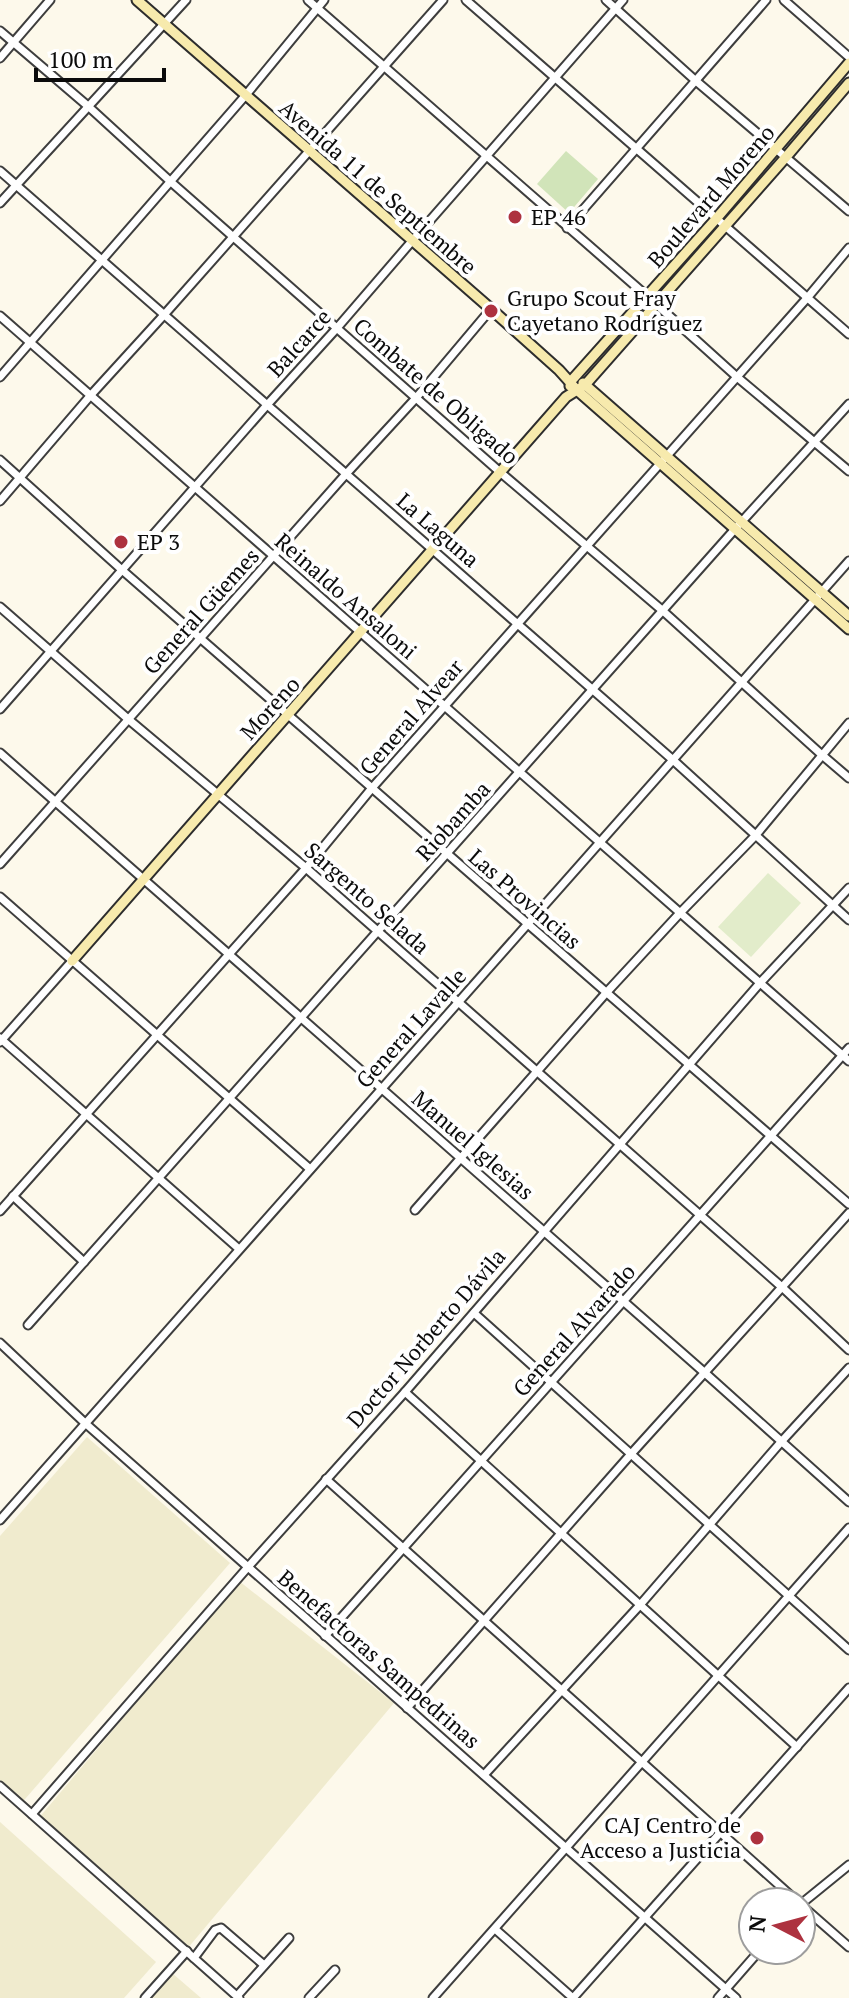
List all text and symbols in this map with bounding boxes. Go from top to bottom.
scale bar [36,32,164,82]
text: 100 m [48,43,113,75]
street label: Avenida 11 de Septiembre [274,93,483,280]
street label: Boulevard Moreno [641,118,781,273]
place label: EP 46 [531,202,586,231]
marker: EP 46 [506,208,524,226]
place label: Grupo Scout Fray Cayetano Rodríguez [507,283,703,337]
street label: Balcarce [260,302,337,383]
marker: Grupo Scout Fray Cayetano Rodríguez [482,302,500,320]
street label: Combate de Obligado [348,311,525,470]
street label: La Laguna [391,486,486,573]
street label: Reinaldo Ansaloni [269,526,423,665]
place label: EP 3 [137,527,180,556]
marker: EP 3 [112,533,130,551]
street label: General Güemes [136,541,265,680]
street label: General Alvear [352,652,469,781]
street label: Moreno [233,670,306,746]
street label: Riobamba [409,775,496,867]
street label: Sargento Selada [299,835,436,960]
street label: Las Provincias [463,842,588,955]
street label: General Lavalle [349,962,472,1094]
street label: Manuel Iglesias [406,1084,540,1206]
street label: Doctor Norberto Dávila [340,1242,511,1433]
street label: General Alvarado [506,1257,641,1402]
street label: Benefactoras Sampedrinas [272,1563,486,1754]
place label: CAJ Centro de Acceso a Justicia [580,1810,741,1864]
marker: CAJ Centro de Acceso a Justicia [748,1829,766,1847]
north arrow [737,1886,817,1966]
text: N [741,1914,772,1934]

